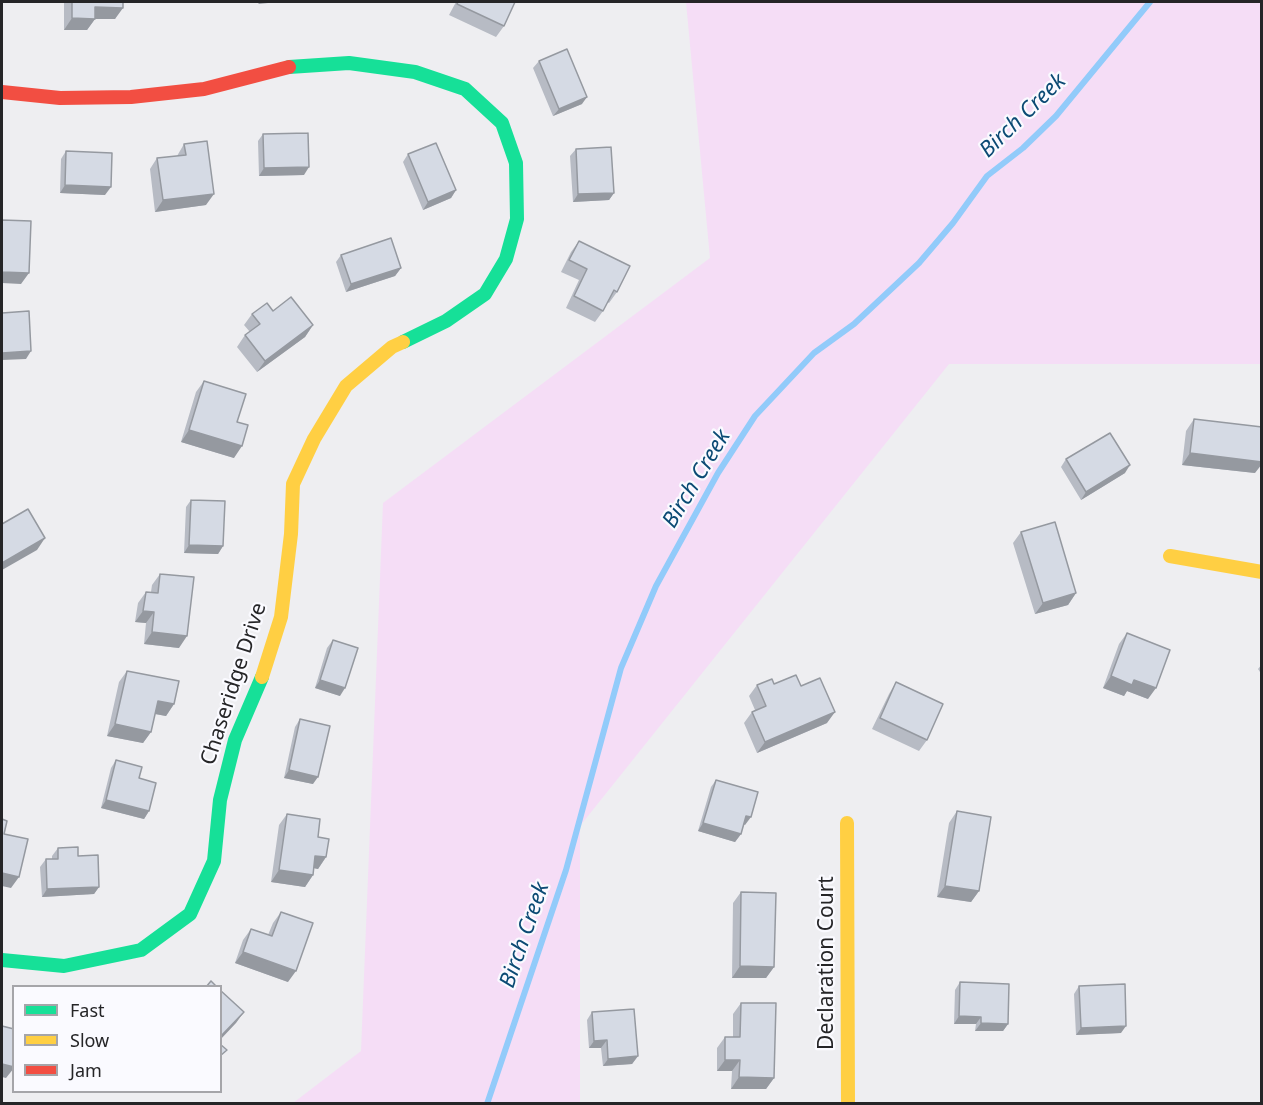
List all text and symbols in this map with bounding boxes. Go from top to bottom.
water label: Birch Creek [974,68,1072,164]
water label: Birch Creek [657,425,737,533]
street label: Chaseridge Drive [196,600,272,768]
street label: Declaration Court [814,876,840,1050]
water label: Birch Creek [495,879,555,991]
legend [12,985,222,1093]
text: Fast [70,998,105,1022]
text: Slow [70,1028,109,1052]
text: Jam [70,1058,102,1082]

